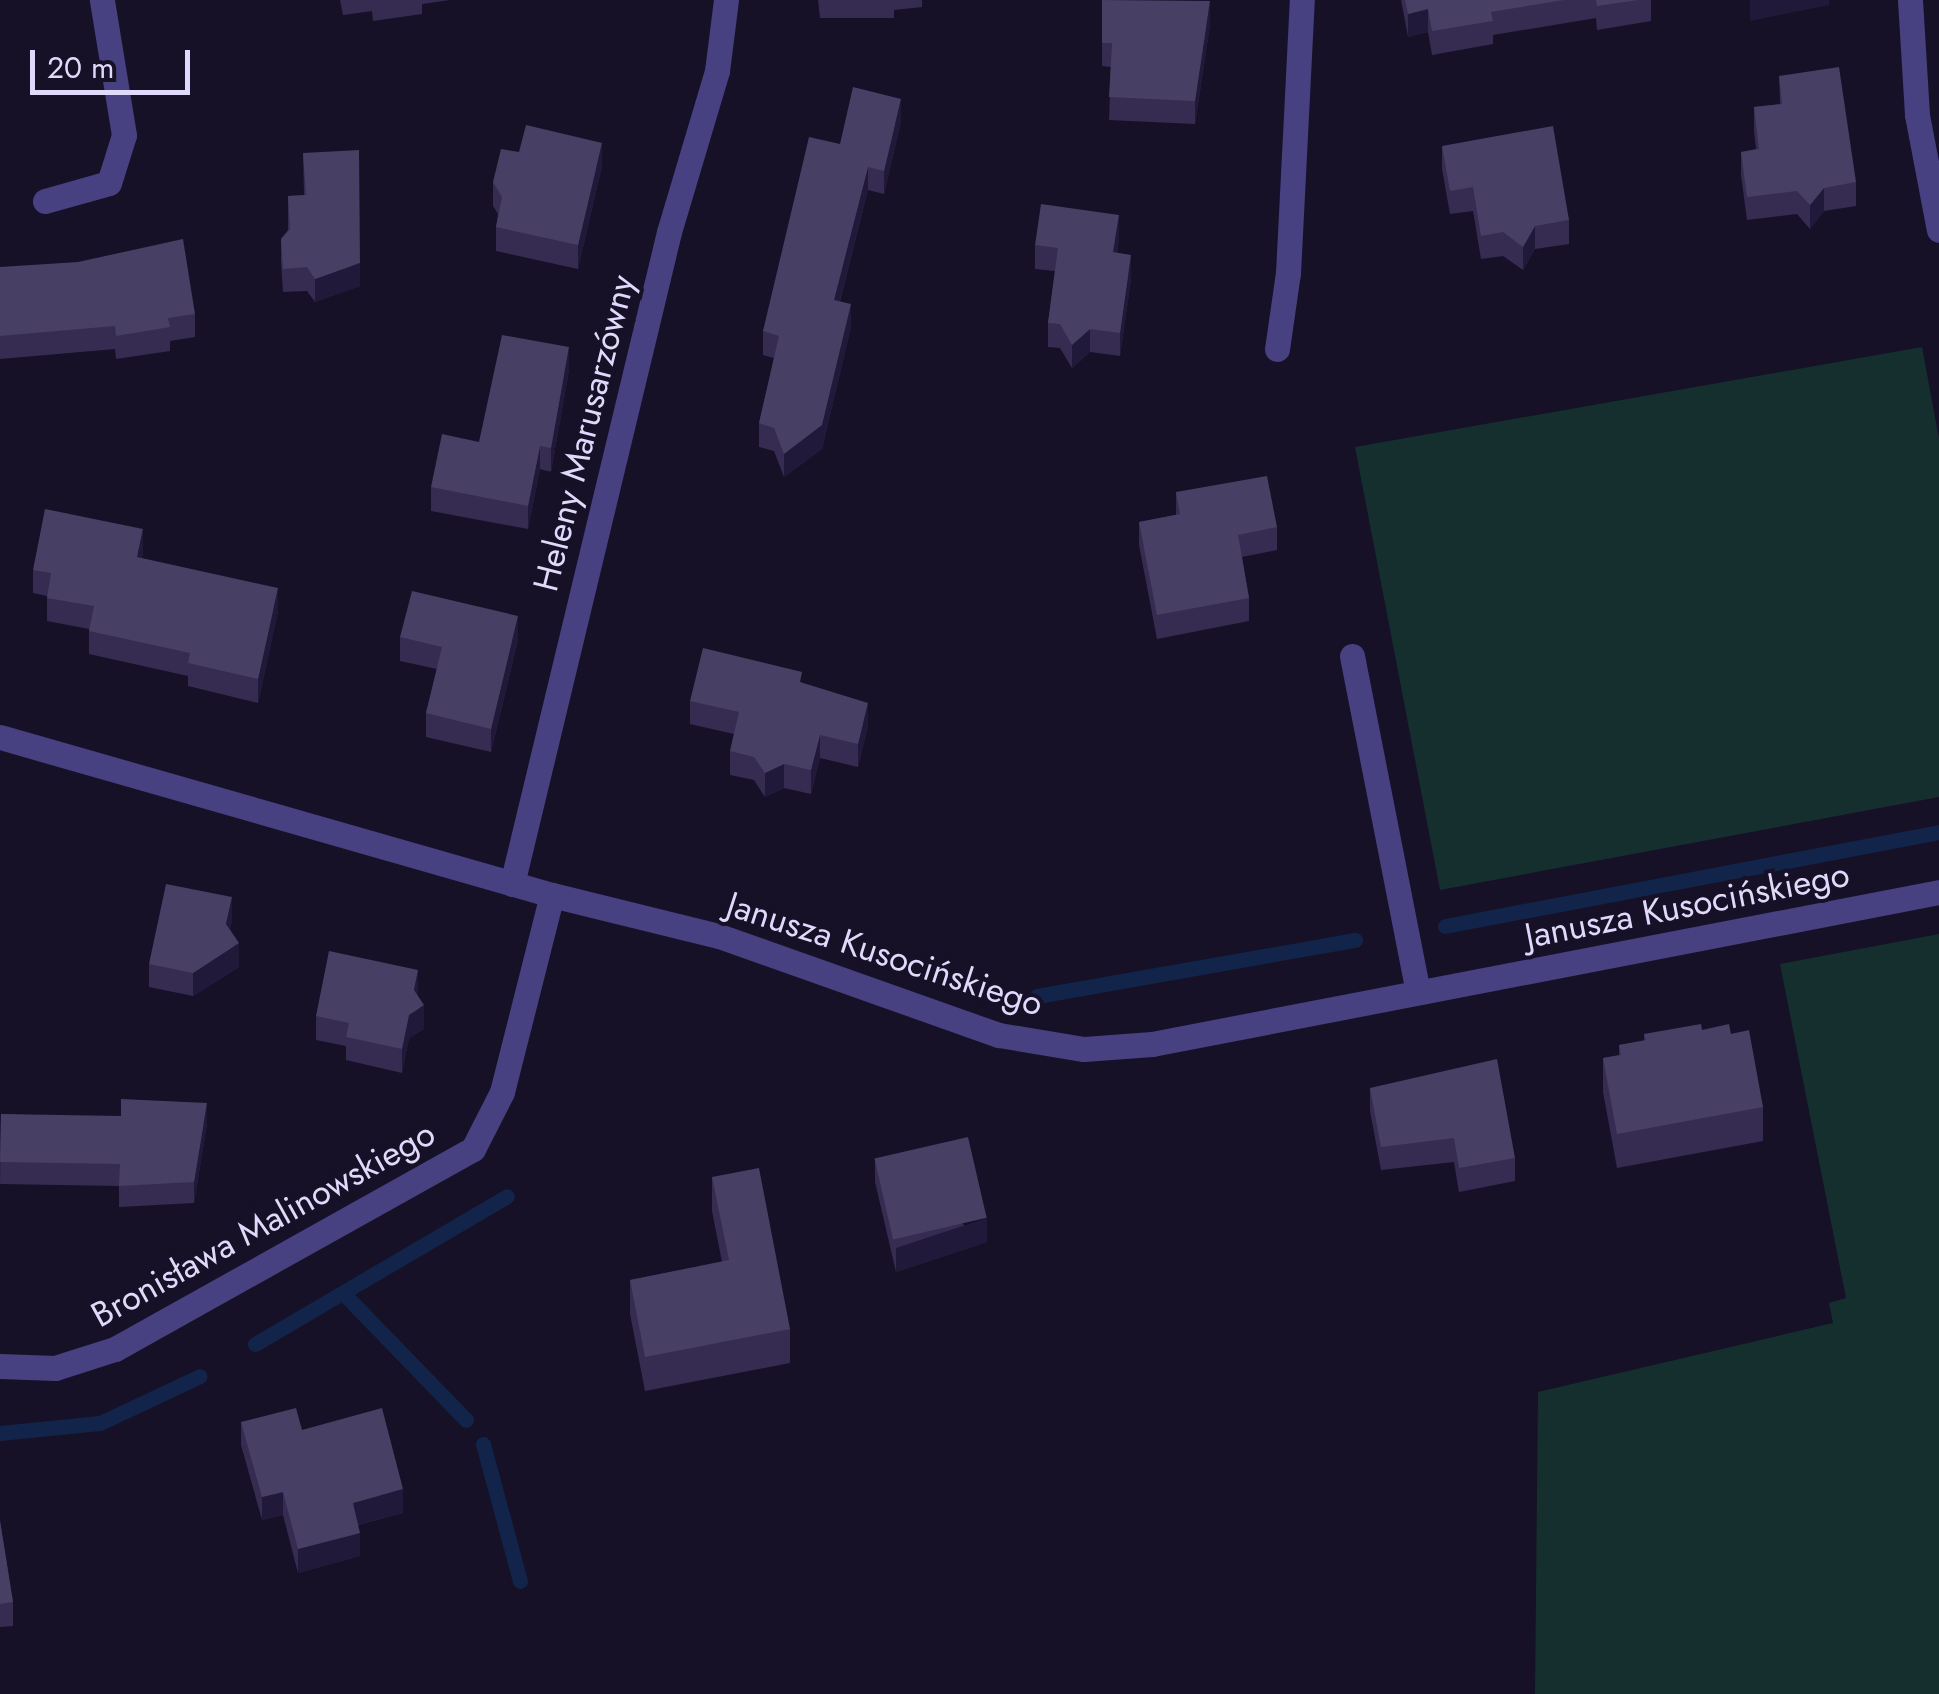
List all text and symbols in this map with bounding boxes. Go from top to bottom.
scale bar [35,30,195,92]
text: 20 m [47,46,114,89]
street label: Heleny Marusarzówny [524,271,644,595]
street label: Janusza Kusocińskiego [1521,853,1853,957]
street label: Janusza Kusocińskiego [722,883,1048,1025]
street label: Bronisława Malinowskiego [84,1112,442,1336]

